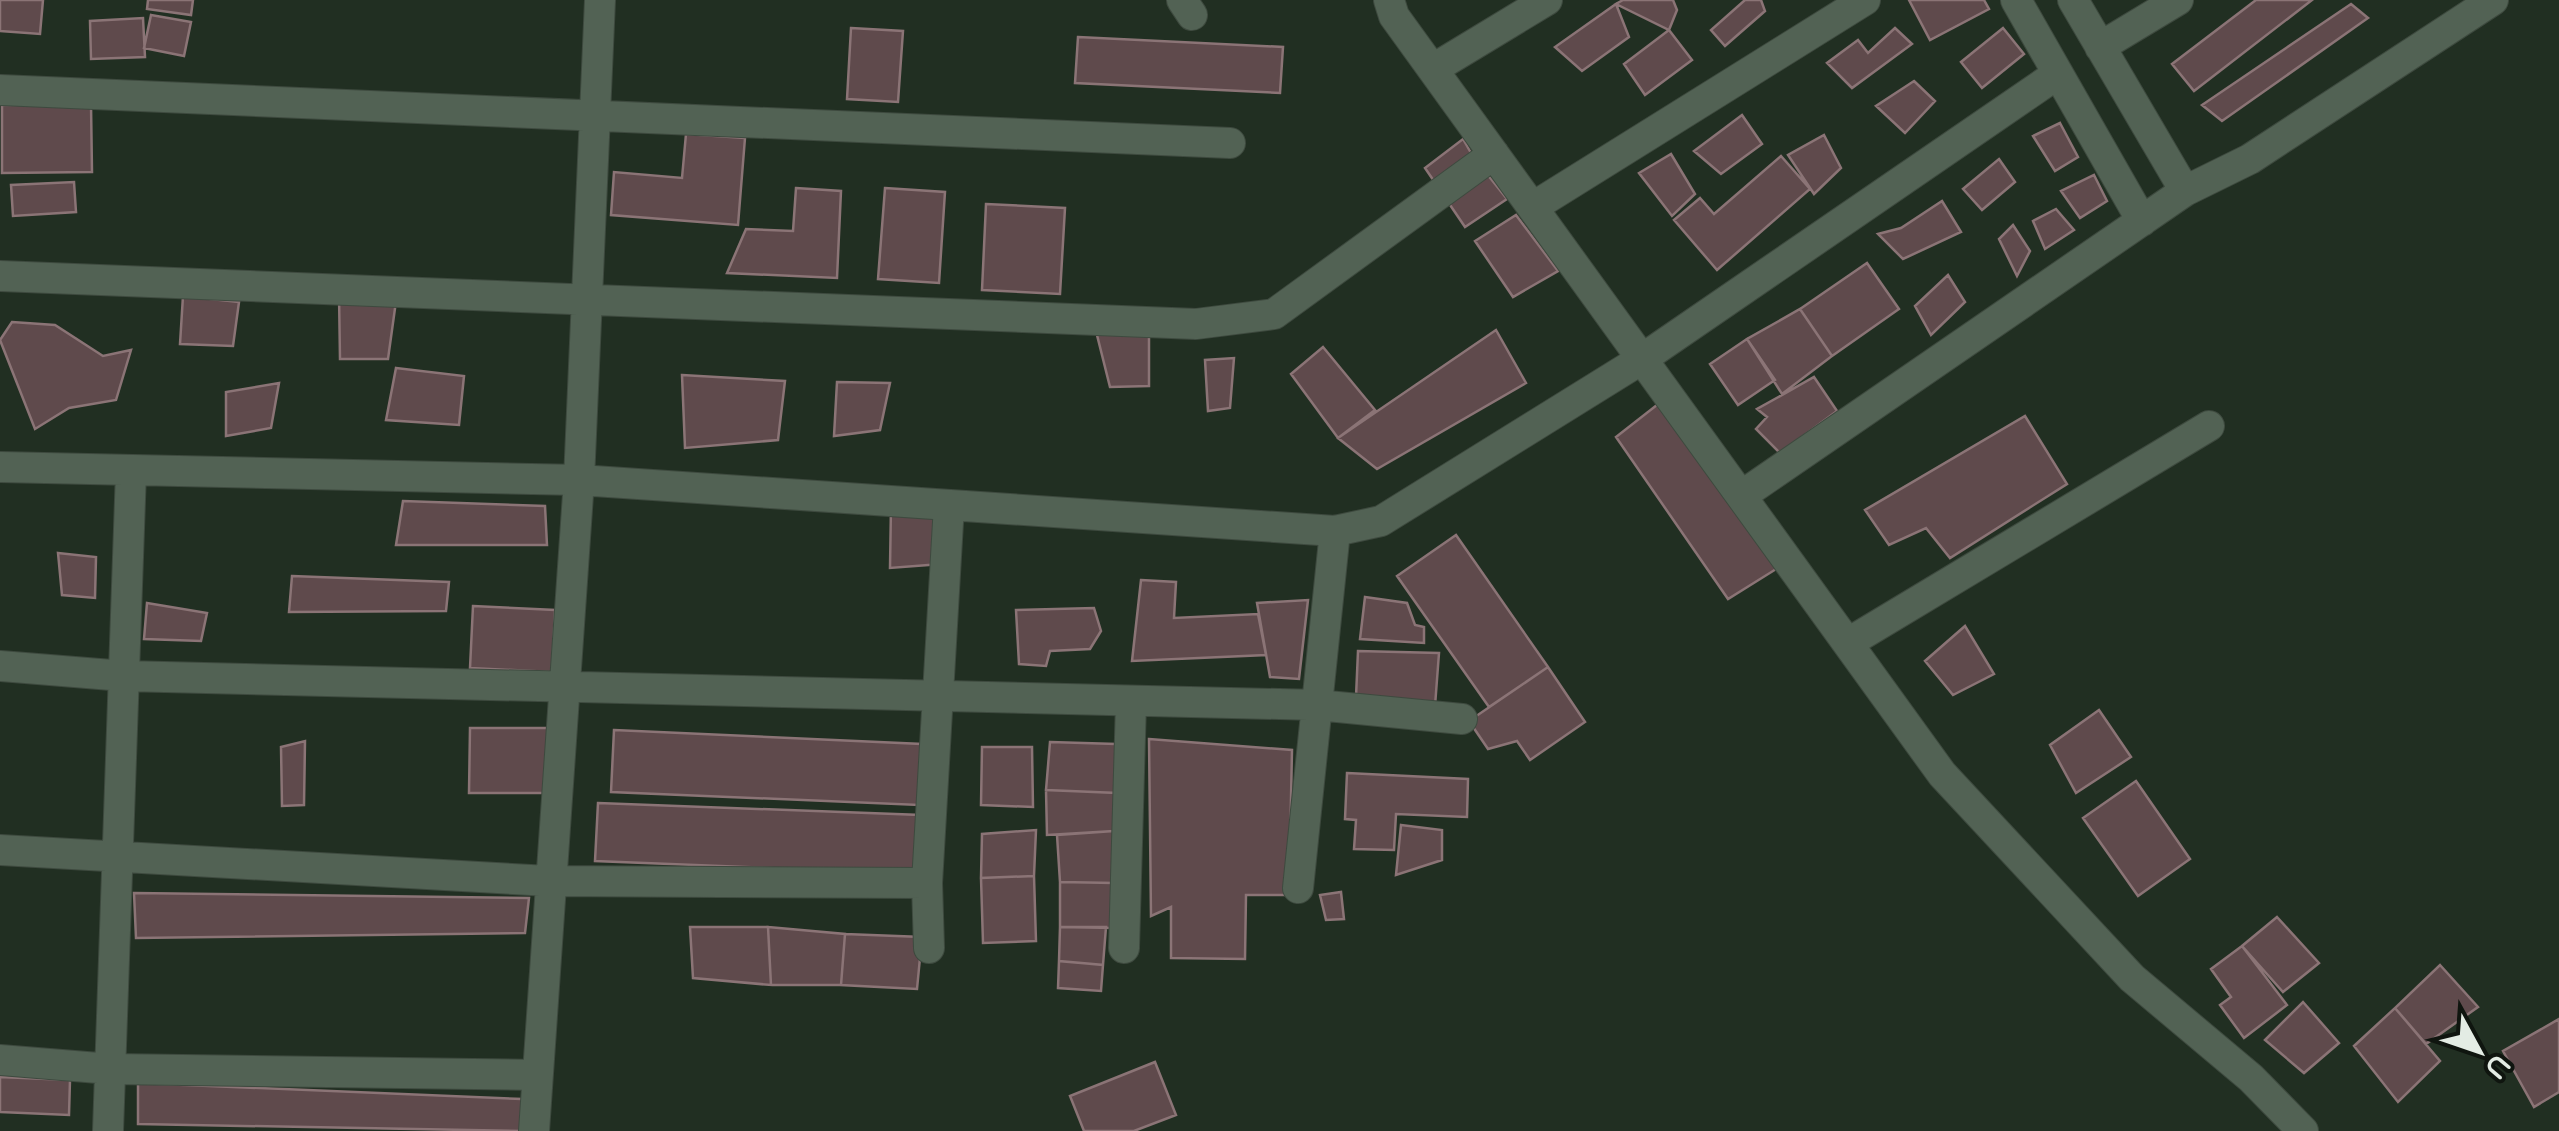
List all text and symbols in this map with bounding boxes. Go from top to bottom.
north arrow [2429,1001,2529,1101]
text: U [2478,1047,2517,1085]

